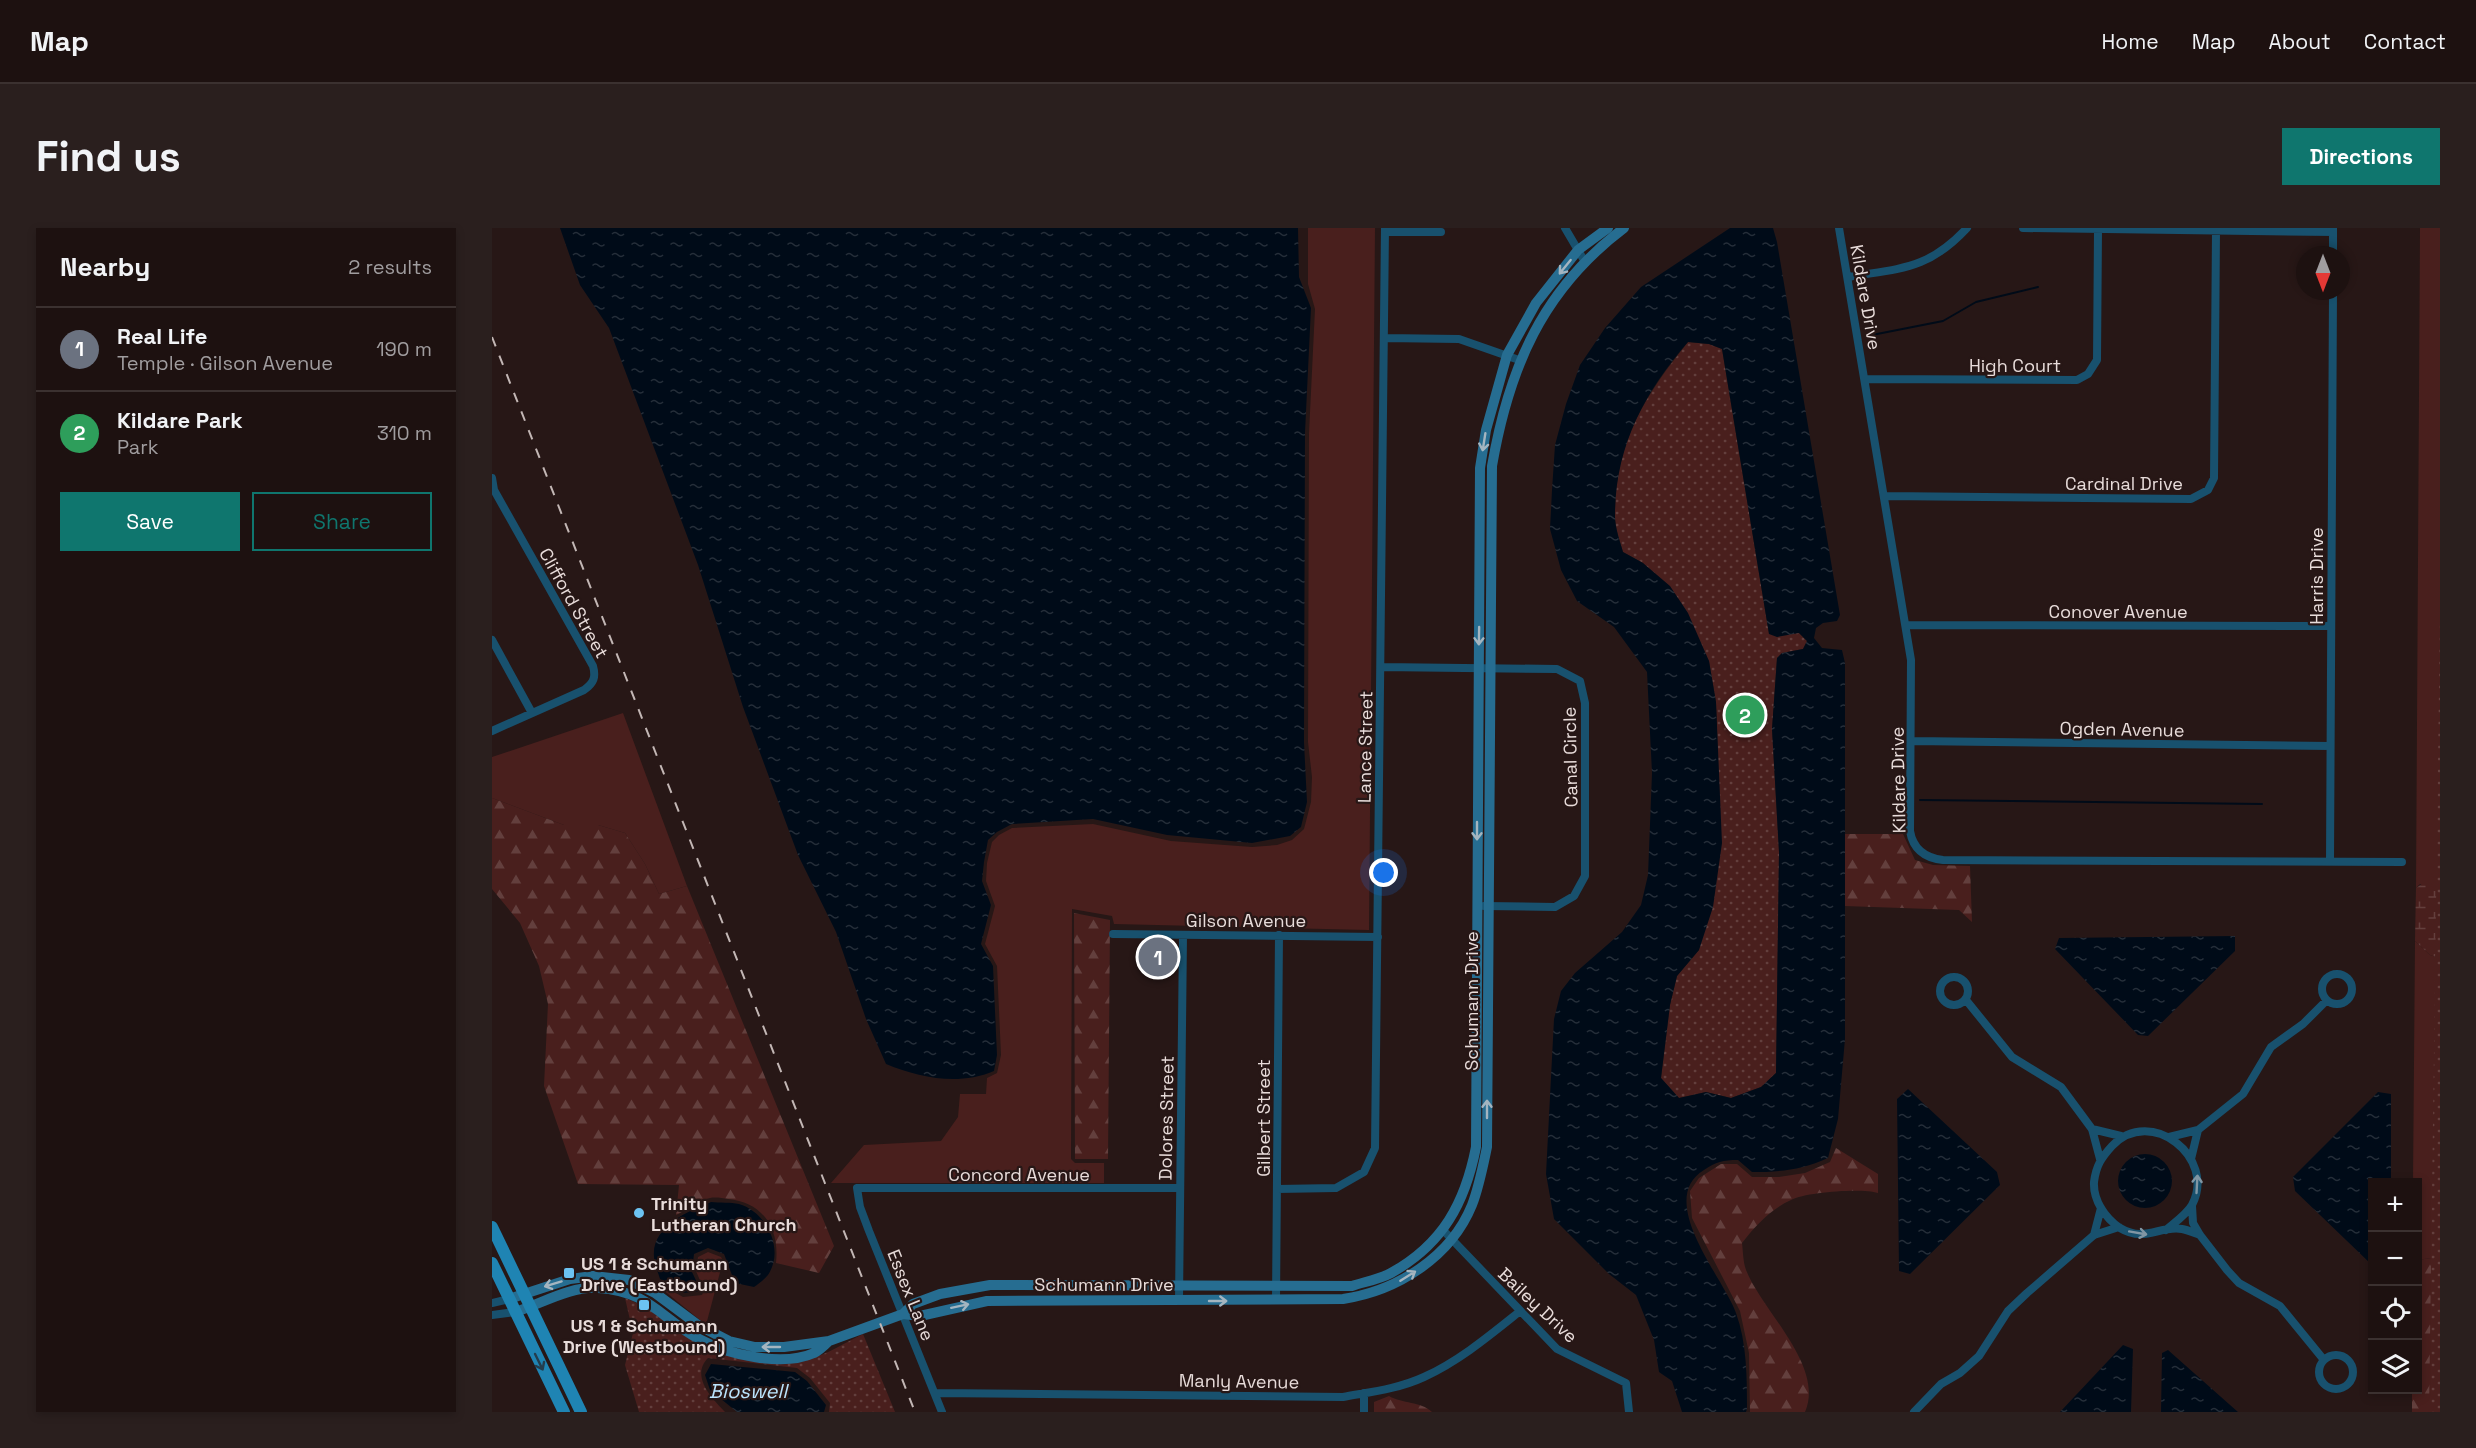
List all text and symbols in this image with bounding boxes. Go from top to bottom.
text: Map [30,23,89,59]
text: Home [2101,28,2159,55]
text: Map [2192,28,2236,55]
text: About [2269,28,2331,55]
text: Contact [2364,28,2446,55]
button: Directions [2282,128,2440,185]
text: Find us [36,130,181,183]
street label: Kildare Drive [1845,243,1887,351]
north arrow [2296,246,2350,300]
text: Nearby [60,250,150,284]
text: 2 results [348,254,432,280]
one-way arrow [1558,259,1571,275]
text: Real Life [117,322,207,350]
text: 1 [75,336,84,362]
text: 190 m [376,336,432,362]
text: Temple · Gilson Avenue [117,350,333,376]
street label: High Court [1969,354,2061,377]
text: Kildare Park [117,406,243,434]
text: 2 [74,420,85,446]
text: 310 m [377,420,432,446]
one-way arrow [1479,431,1490,451]
text: Park [117,434,159,460]
street label: Cardinal Drive [2065,472,2183,495]
button: Save [60,492,240,551]
button: Share [252,492,432,551]
street label: Harris Drive [2305,527,2328,625]
street label: Clifford Street [534,544,614,662]
street label: Conover Avenue [2048,600,2188,623]
one-way arrow [1473,626,1484,646]
street label: Lance Street [1353,691,1377,803]
pin: 2 [1726,692,1764,738]
street label: Canal Circle [1558,707,1582,807]
street label: Ogden Avenue [2059,716,2185,742]
street label: Kildare Drive [1886,727,1910,833]
one-way arrow [1471,821,1483,841]
your location [1369,858,1398,887]
street label: Gilson Avenue [1186,909,1306,932]
street label: Schumann Drive [1460,931,1483,1071]
pin: 1 [1138,934,1178,980]
street label: Dolores Street [1153,1055,1179,1181]
street label: Gilbert Street [1252,1059,1275,1177]
one-way arrow [1481,1100,1493,1120]
street label: Concord Avenue [948,1163,1090,1186]
one-way arrow [2191,1174,2202,1194]
map controls [2368,1178,2422,1394]
button: + [2368,1178,2422,1232]
place label: Trinity Lutheran Church [651,1192,797,1236]
marker: Trinity Lutheran Church [632,1206,646,1220]
one-way arrow [2128,1228,2147,1239]
button: − [2368,1232,2422,1286]
street label: Essex Lane [882,1246,940,1344]
place label: US 1 & Schumann Drive (Eastbound) [581,1252,738,1296]
street label: Bailey Drive [1493,1262,1583,1348]
marker: US 1 & Schumann Drive (Eastbound) [562,1266,576,1280]
one-way arrow [1399,1269,1416,1281]
street label: Schumann Drive [1034,1273,1174,1296]
one-way arrow [544,1279,563,1290]
button: locate [2368,1286,2422,1340]
one-way arrow [1207,1295,1227,1307]
marker: US 1 & Schumann Drive (Westbound) [637,1298,651,1312]
one-way arrow [950,1300,970,1311]
place label: US 1 & Schumann Drive (Westbound) [563,1314,725,1358]
button: layers [2368,1340,2422,1394]
one-way arrow [761,1341,781,1353]
one-way arrow [534,1353,546,1371]
street label: Manly Avenue [1179,1368,1299,1394]
water label: Bioswell [709,1378,789,1404]

